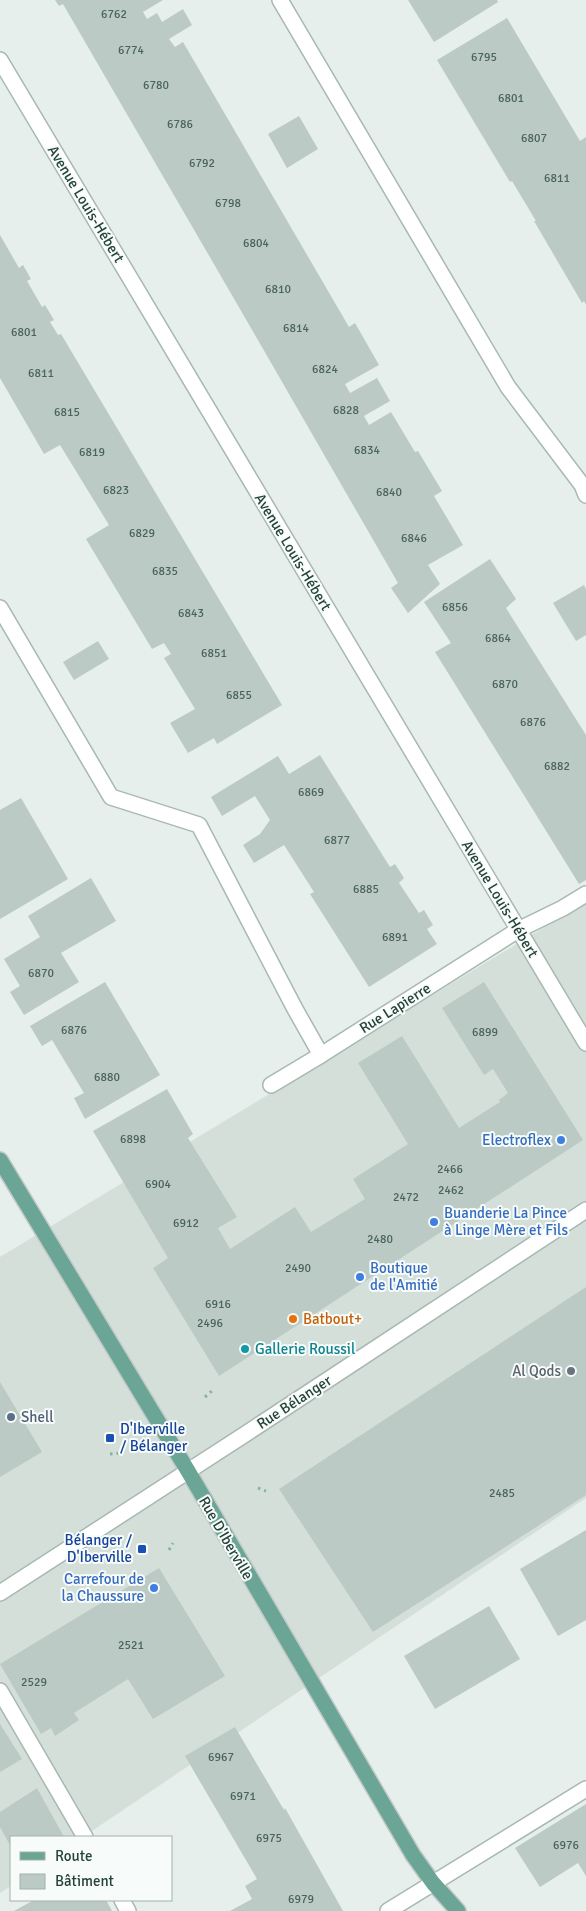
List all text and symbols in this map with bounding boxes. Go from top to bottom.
house number: 6762 [101,7,127,22]
house number: 6774 [118,43,144,58]
house number: 6795 [471,50,497,65]
house number: 6780 [143,78,169,93]
house number: 6801 [498,91,524,106]
house number: 6786 [167,117,193,132]
house number: 6807 [521,131,547,146]
street label: Avenue Louis-Hébert [44,142,128,266]
house number: 6792 [189,156,215,171]
house number: 6811 [544,171,570,186]
house number: 6798 [215,196,241,211]
house number: 6804 [243,236,269,251]
house number: 6810 [265,282,291,297]
house number: 6814 [283,321,309,336]
house number: 6801 [11,325,37,340]
house number: 6824 [312,362,338,377]
house number: 6811 [28,366,54,381]
house number: 6828 [333,403,359,418]
house number: 6815 [54,405,80,420]
house number: 6834 [354,443,380,458]
house number: 6819 [79,445,105,460]
house number: 6823 [103,483,129,498]
house number: 6840 [376,485,402,500]
street label: Avenue Louis-Hébert [251,490,335,614]
house number: 6829 [129,526,155,541]
house number: 6846 [401,531,427,546]
house number: 6835 [152,564,178,579]
house number: 6856 [442,600,468,615]
house number: 6843 [178,606,204,621]
house number: 6864 [485,631,511,646]
house number: 6851 [201,646,227,661]
house number: 6870 [492,677,518,692]
house number: 6855 [226,688,252,703]
house number: 6876 [520,715,546,730]
house number: 6882 [544,759,570,774]
house number: 6869 [298,785,324,800]
house number: 6877 [324,833,350,848]
street label: Avenue Louis-Hébert [458,837,542,961]
house number: 6885 [353,882,379,897]
house number: 6891 [382,930,408,945]
house number: 6870 [28,966,54,981]
street label: Rue Lapierre [356,979,434,1037]
house number: 6876 [61,1023,87,1038]
house number: 6899 [472,1025,498,1040]
house number: 6880 [94,1070,120,1085]
place label: Electroflex [482,1131,551,1149]
house number: 6898 [120,1132,146,1147]
marker: Electroflex [555,1134,567,1146]
house number: 2466 [437,1162,463,1177]
house number: 6904 [145,1177,171,1192]
house number: 2462 [438,1183,464,1198]
house number: 2472 [393,1190,419,1205]
place label: Buanderie La Pince à Linge Mère et Fils [444,1204,568,1239]
house number: 6912 [173,1216,199,1231]
marker: Buanderie La Pince à Linge Mère et Fils [428,1216,440,1228]
house number: 2480 [367,1232,393,1247]
place label: Boutique de l'Amitié [370,1259,438,1294]
house number: 2490 [285,1261,311,1276]
marker: Boutique de l'Amitié [354,1271,366,1283]
house number: 6916 [205,1297,231,1312]
place label: Batbout+ [303,1310,362,1328]
marker: Batbout+ [287,1313,299,1325]
house number: 2496 [197,1316,223,1331]
place label: Gallerie Roussil [255,1340,355,1358]
marker: Gallerie Roussil [239,1343,251,1355]
place label: Al Qods [512,1362,561,1380]
marker: Al Qods [565,1365,577,1377]
street label: Rue Bélanger [253,1371,335,1433]
place label: Shell [21,1408,54,1426]
marker: Shell [5,1411,17,1423]
place label: D'Iberville / Bélanger [120,1420,188,1455]
marker: D'Iberville / Bélanger [104,1432,116,1444]
house number: 2485 [489,1486,515,1501]
street label: Rue D'Iberville [195,1493,257,1583]
place label: Bélanger / D'Iberville [65,1531,133,1566]
marker: Bélanger / D'Iberville [136,1543,148,1555]
place label: Carrefour de la Chaussure [62,1570,144,1605]
marker: Carrefour de la Chaussure [148,1582,160,1594]
house number: 2521 [118,1638,144,1653]
house number: 2529 [21,1675,47,1690]
house number: 6967 [208,1750,234,1765]
house number: 6971 [230,1789,256,1804]
house number: 6975 [256,1831,282,1846]
legend [10,1836,172,1901]
house number: 6976 [553,1838,579,1853]
text: Route [55,1847,92,1865]
text: Bâtiment [55,1872,114,1890]
house number: 6979 [288,1892,314,1907]

